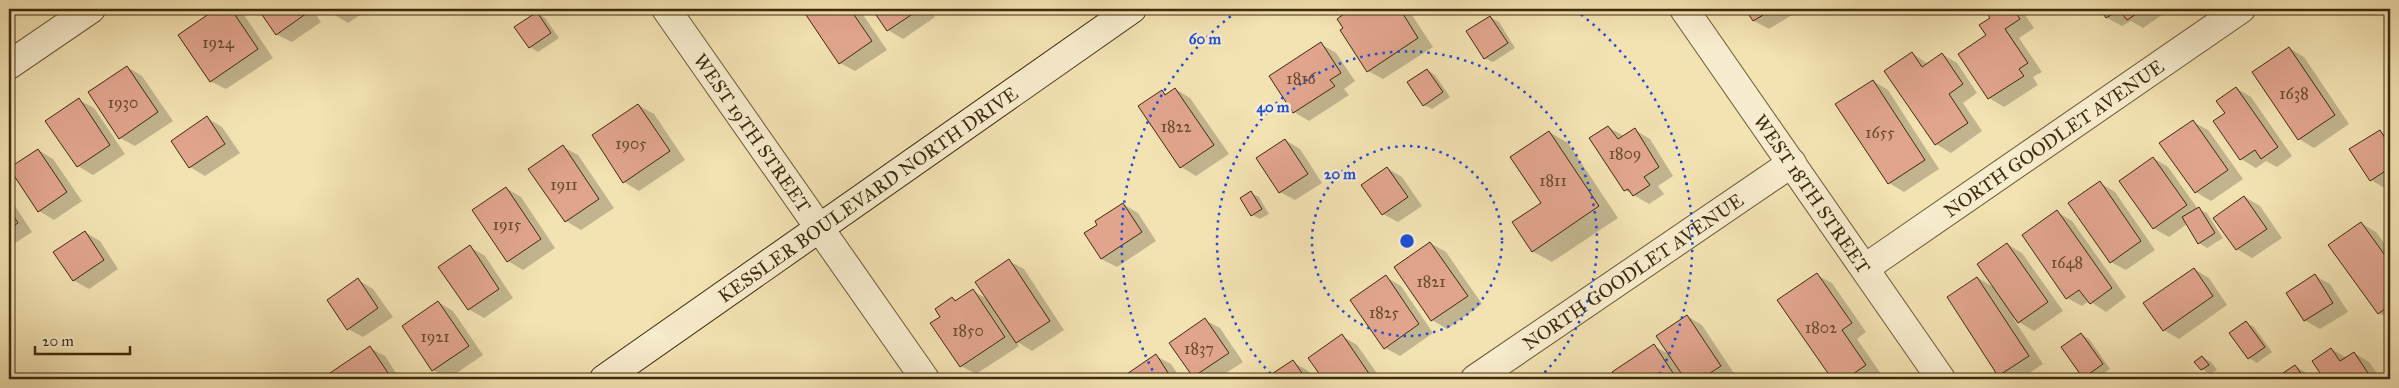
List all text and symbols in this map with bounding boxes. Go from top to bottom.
text: 60 m [1189,30,1222,48]
house number: 1924 [202,33,235,52]
street label: WEST 19TH STREET [689,49,816,217]
street label: NORTH GOODLET AVENUE [1939,54,2169,222]
house number: 1816 [1286,69,1316,88]
street label: KESSLER BOULEVARD NORTH DRIVE [714,81,1023,308]
house number: 1638 [2279,84,2309,103]
house number: 1930 [108,93,138,112]
text: 40 m [1257,98,1290,117]
street label: WEST 18TH STREET [1749,110,1875,278]
house number: 1822 [1161,117,1191,136]
house number: 1655 [1865,123,1895,142]
house number: 1905 [615,134,647,153]
house number: 1809 [1609,144,1641,163]
text: 20 m [1324,165,1356,183]
house number: 1811 [1539,171,1567,190]
house number: 1911 [550,175,578,194]
street label: NORTH GOODLET AVENUE [1518,188,1748,355]
house number: 1915 [493,215,522,234]
centre of rings [1398,232,1416,250]
house number: 1648 [2051,253,2083,272]
house number: 1821 [1416,272,1446,291]
house number: 1825 [1369,303,1400,322]
house number: 1802 [1805,318,1837,337]
house number: 1850 [952,321,984,340]
scale bar [35,323,130,355]
house number: 1921 [420,327,450,346]
text: 20 m [42,332,74,350]
house number: 1837 [1184,339,1214,358]

